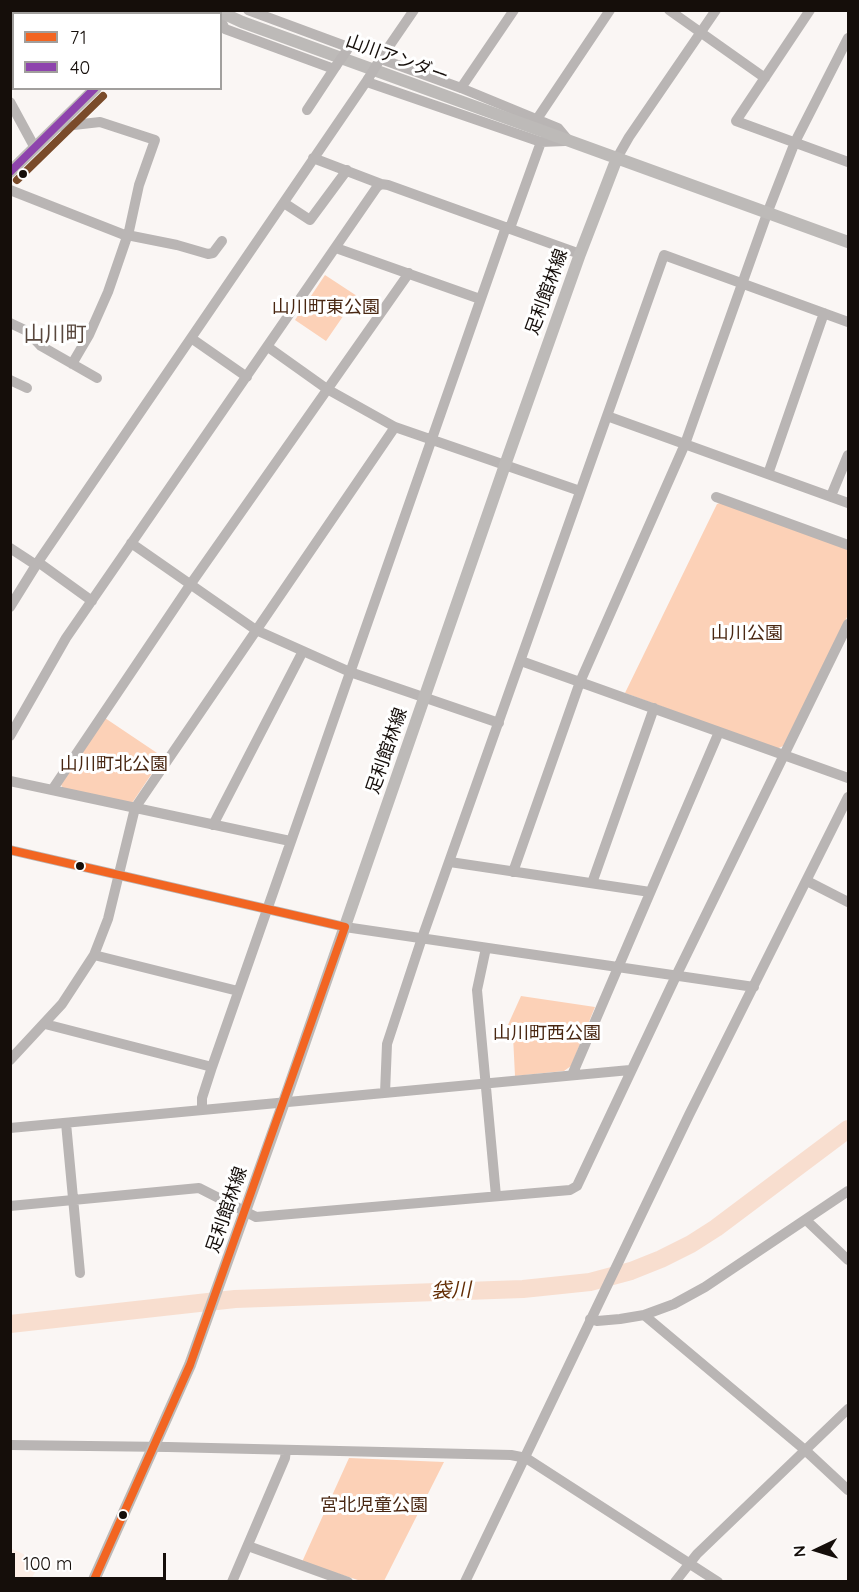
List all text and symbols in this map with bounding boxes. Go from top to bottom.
legend [12,12,222,90]
text: 71 [70,26,87,49]
street label: 山川アンダー [343,30,451,88]
text: 40 [70,56,90,79]
unlabelled marker [17,168,29,180]
street label: 足利館林線 [521,246,573,338]
park label: 山川町東公園 [272,297,380,319]
district label: 山川町 [24,322,86,348]
park label: 山川公園 [711,623,783,645]
street label: 足利館林線 [362,705,412,797]
park label: 山川町北公園 [60,754,168,776]
unlabelled marker [74,860,86,872]
park label: 山川町西公園 [493,1023,601,1045]
street label: 足利館林線 [202,1164,252,1256]
water label: 袋川 [431,1278,471,1304]
park label: 宮北児童公園 [320,1495,428,1517]
unlabelled marker [117,1509,129,1521]
north arrow [787,1520,847,1580]
scale bar [15,1541,170,1579]
text: N [789,1545,809,1558]
text: 100 m [23,1552,72,1575]

